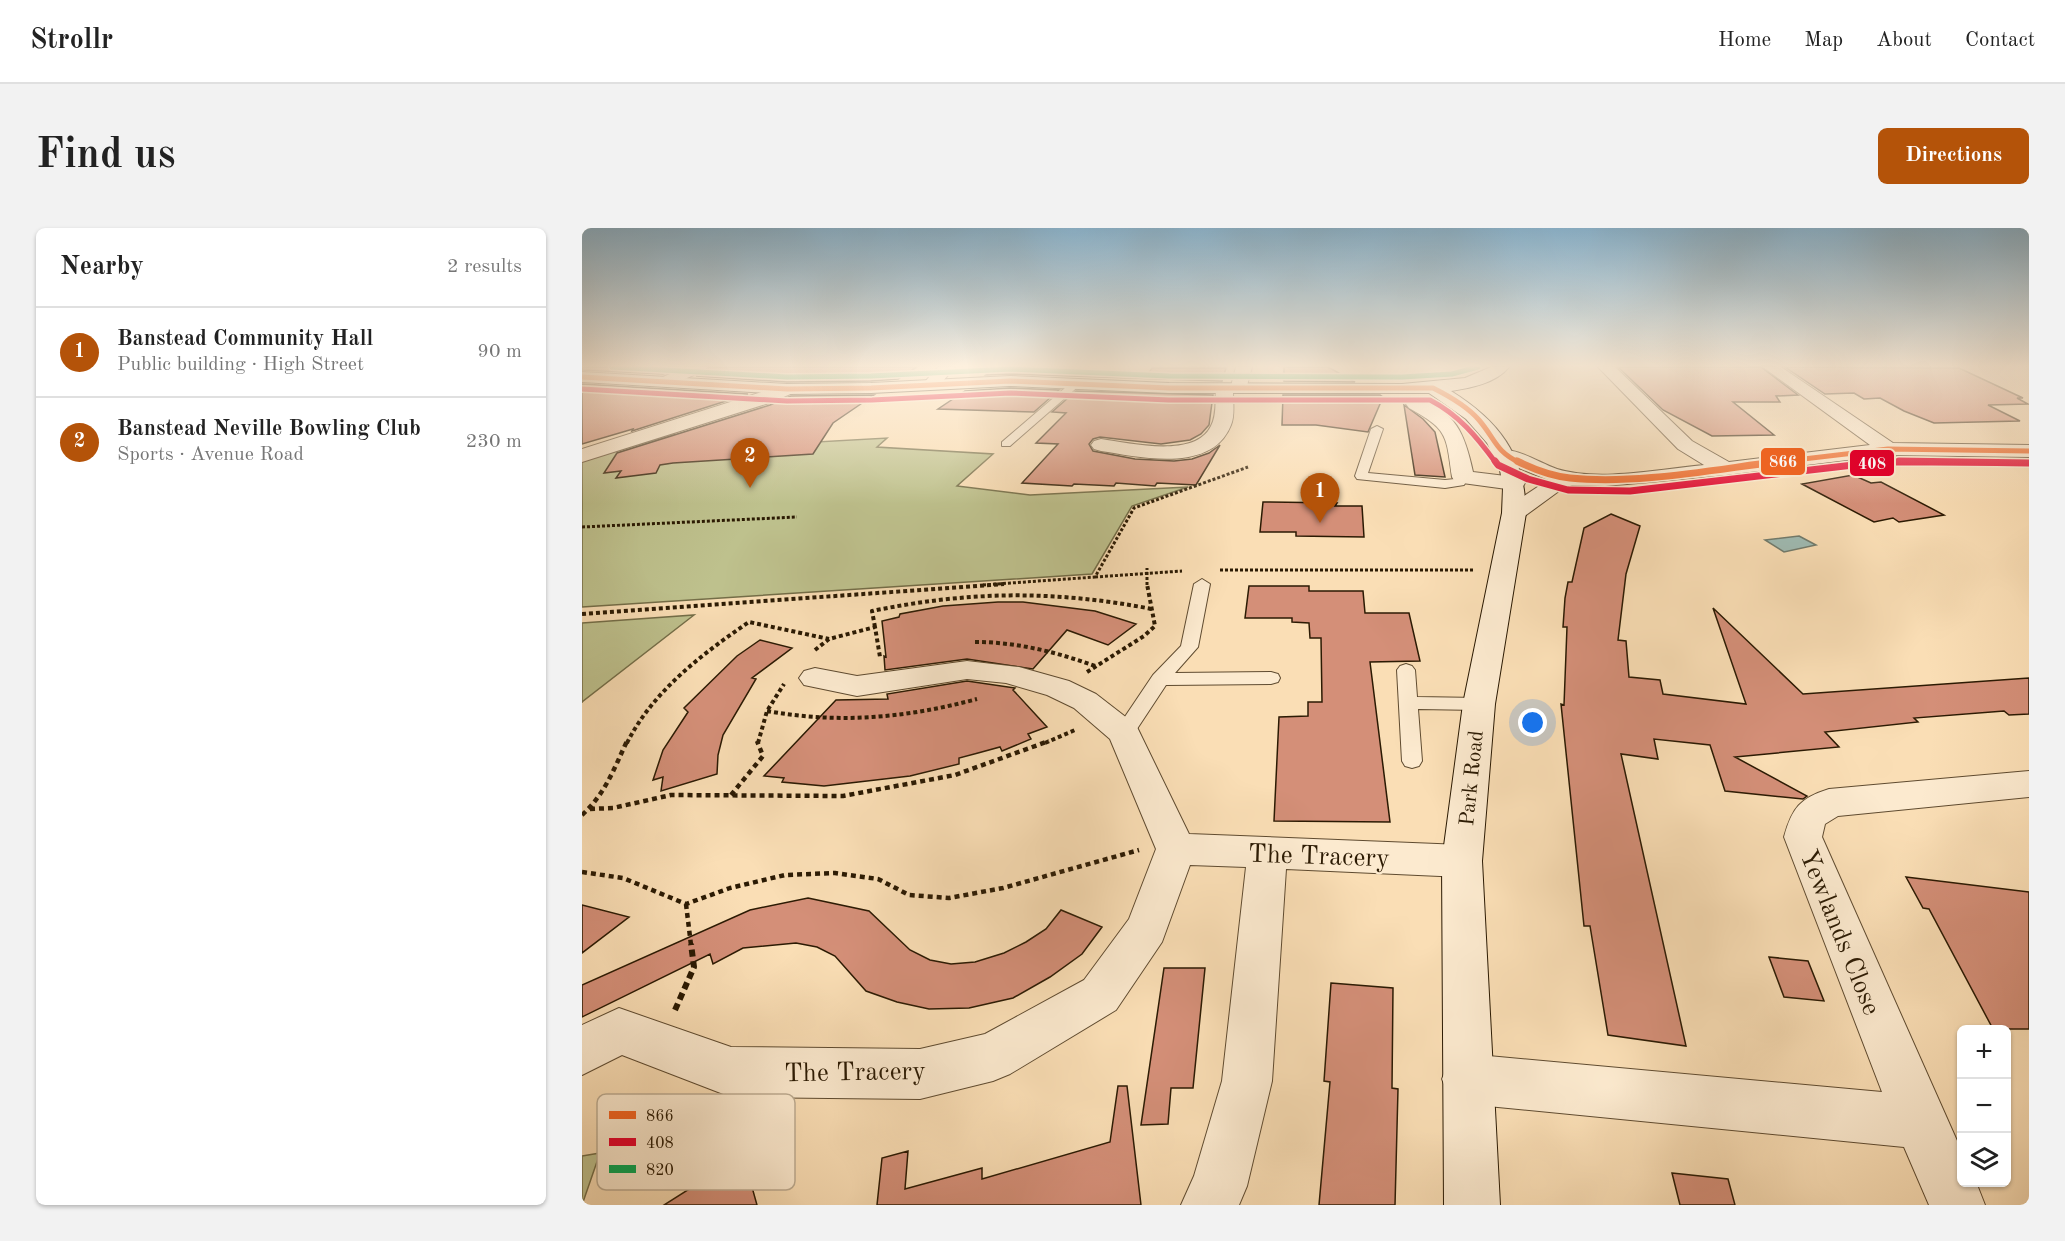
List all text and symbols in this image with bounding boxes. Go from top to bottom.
text: Strollr [30,27,113,55]
text: Home [1718,30,1771,51]
text: Map [1804,30,1843,51]
text: About [1876,30,1932,51]
text: Contact [1965,30,2035,51]
button: Directions [1878,128,2029,184]
text: Find us [36,135,175,177]
text: Nearby [60,254,144,280]
text: 2 results [447,257,522,277]
text: Banstead Community Hall [117,328,373,350]
text: 1 [74,342,85,362]
text: 90 m [477,342,522,362]
text: Public building · High Street [117,355,364,375]
text: Banstead Neville Bowling Club [117,418,421,440]
text: 2 [74,432,85,452]
text: 230 m [466,432,522,452]
pin: 2 [730,438,770,488]
text: Sports · Avenue Road [117,445,304,465]
line badge: 866 [1760,447,1806,476]
line badge: 408 [1849,449,1895,477]
text: 866 [1769,455,1797,471]
text: 408 [1858,457,1886,473]
pin: 1 [1300,474,1340,523]
your location [1518,708,1547,737]
street label: Park Road [1457,729,1488,827]
street label: The Tracery [1248,842,1390,872]
street label: Yewlands Close [1794,846,1884,1019]
map controls [1957,1025,2011,1187]
button: + [1957,1025,2011,1079]
street label: The Tracery [784,1059,926,1087]
button: − [1957,1079,2011,1133]
legend [597,1094,795,1190]
text: 866 [646,1109,674,1125]
button: layers [1957,1133,2011,1187]
text: 408 [646,1136,674,1152]
text: 820 [646,1163,674,1179]

